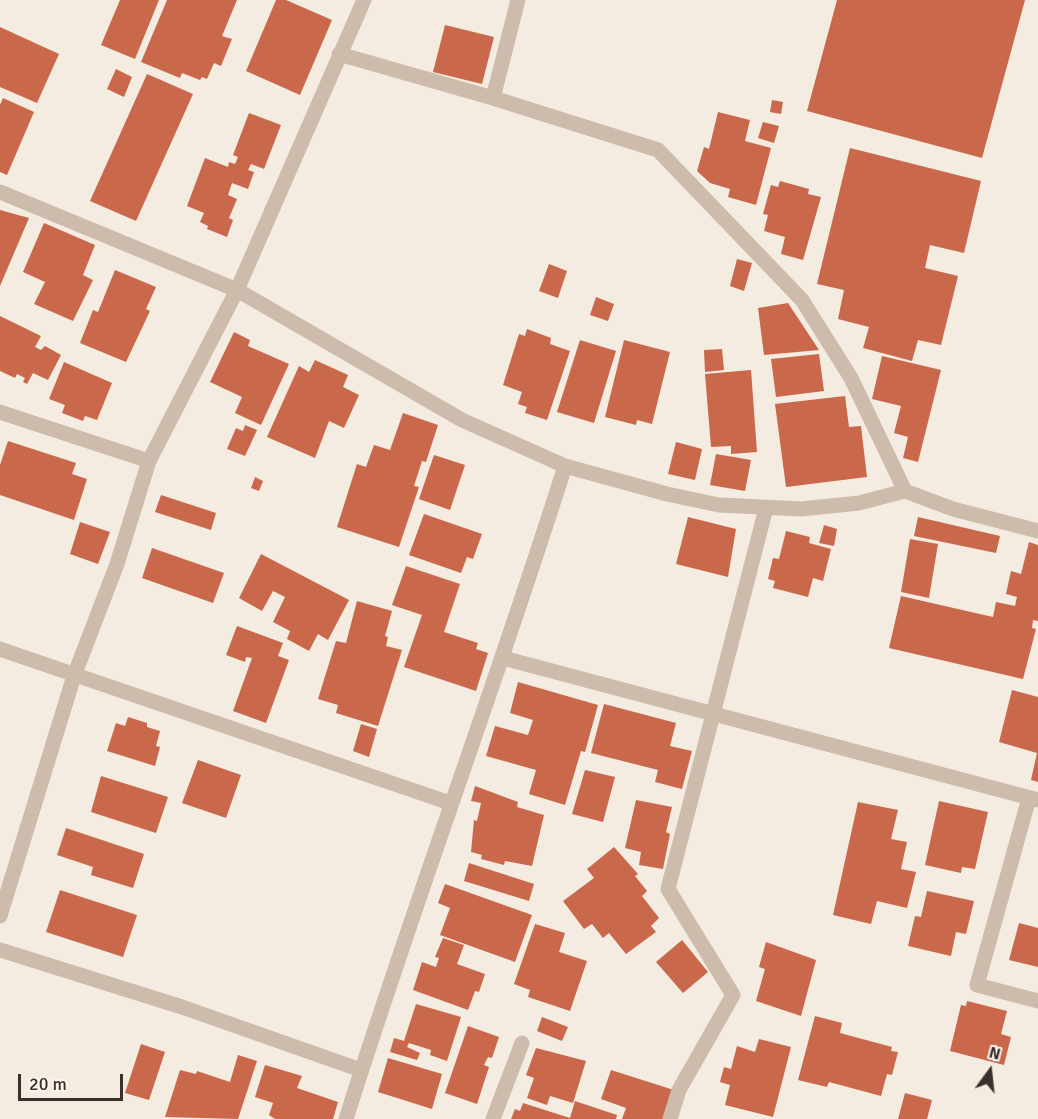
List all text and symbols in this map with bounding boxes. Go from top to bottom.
north arrow [960,1041,1020,1101]
text: N [987,1043,1003,1065]
scale bar [21,1062,126,1100]
text: 20 m [29,1073,67,1095]

